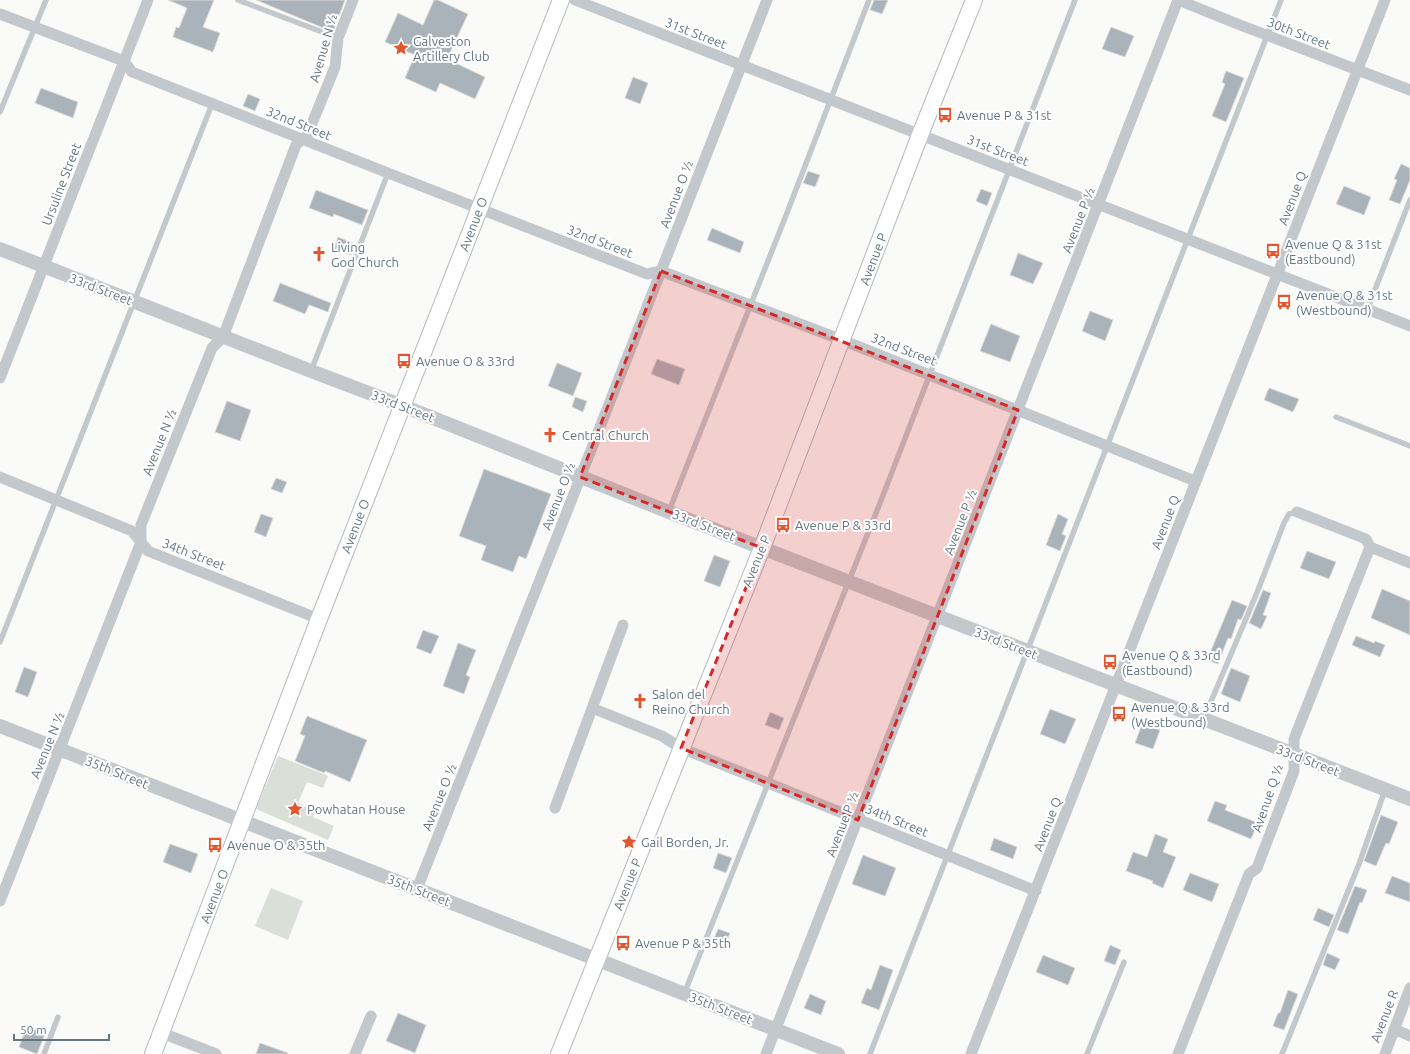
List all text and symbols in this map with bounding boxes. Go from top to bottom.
street label: Avenue N ½ [307,12,339,84]
street label: 31st Street [663,15,729,51]
street label: 30th Street [1265,15,1333,51]
place label: Galveston Artillery Club [413,34,490,63]
place icon: Galveston Artillery Club [392,39,410,57]
street label: 32nd Street [264,104,334,142]
bus stop icon: Avenue P & 31st [936,106,954,124]
place label: Avenue P & 31st [957,108,1051,122]
street label: 31st Street [965,132,1031,168]
street label: Ursuline Street [39,141,83,227]
street label: Avenue O ½ [657,158,695,230]
street label: Avenue Q [1275,169,1310,227]
street label: Avenue P ½ [1059,185,1097,255]
street label: Avenue O [456,195,490,253]
street label: 32nd Street [565,222,635,260]
street label: Avenue P [857,231,889,287]
place label: Avenue Q & 31st (Eastbound) [1285,237,1382,267]
place label: Living God Church [331,240,399,269]
bus stop icon: Avenue Q & 31st (Eastbound) [1264,242,1282,260]
church icon: Living God Church [310,245,328,263]
street label: 33rd Street [67,271,135,307]
place label: Avenue Q & 31st (Westbound) [1296,288,1393,318]
bus stop icon: Avenue Q & 31st (Westbound) [1275,293,1293,311]
street label: 32nd Street [869,330,939,368]
bus stop icon: Avenue O & 33rd [395,352,413,370]
place label: Avenue O & 33rd [416,354,515,368]
street label: 33rd Street [369,388,437,424]
street label: Avenue N ½ [139,407,179,477]
church icon: Central Church [541,426,559,444]
place label: Central Church [562,428,649,442]
street label: Avenue O ½ [539,460,577,532]
street label: Avenue P ½ [941,487,979,557]
street label: Avenue Q [1148,493,1183,551]
street label: Avenue O [338,497,372,555]
street label: 33rd Street [670,507,738,543]
bus stop icon: Avenue P & 33rd [774,516,792,534]
place label: Avenue P & 33rd [795,518,891,532]
street label: Avenue P [739,533,773,589]
street label: 34th Street [160,536,228,572]
street label: 33rd Street [972,625,1040,661]
place label: Avenue Q & 33rd (Eastbound) [1122,648,1221,678]
bus stop icon: Avenue Q & 33rd (Eastbound) [1101,653,1119,671]
place label: Salon del Reino Church [652,687,730,716]
church icon: Salon del Reino Church [631,692,649,710]
place label: Avenue Q & 33rd (Westbound) [1131,700,1230,730]
bus stop icon: Avenue Q & 33rd (Westbound) [1110,705,1128,723]
street label: Avenue N ½ [27,710,67,780]
street label: 33rd Street [1274,742,1342,778]
street label: 35th Street [84,753,150,791]
street label: Avenue O ½ [419,761,459,833]
street label: Avenue Q ½ [1249,762,1286,834]
street label: Avenue P ½ [823,789,861,859]
street label: Avenue Q [1030,795,1065,853]
place icon: Powhatan House [286,800,304,818]
street label: 34th Street [864,801,930,839]
place label: Powhatan House [307,802,406,816]
place icon: Gail Borden, Jr. [620,833,638,851]
place label: Gail Borden, Jr. [641,835,729,850]
bus stop icon: Avenue O & 35th [206,836,224,854]
place label: Avenue O & 35th [227,838,326,852]
street label: Avenue P [610,856,644,912]
street label: Avenue O [197,867,231,925]
street label: 35th Street [385,872,453,908]
bus stop icon: Avenue P & 35th [614,934,632,952]
place label: Avenue P & 35th [635,936,731,950]
street label: Avenue R [1368,988,1400,1044]
street label: 35th Street [687,990,755,1026]
scale bar [14,1016,109,1042]
text: 50 m [20,1023,47,1036]

